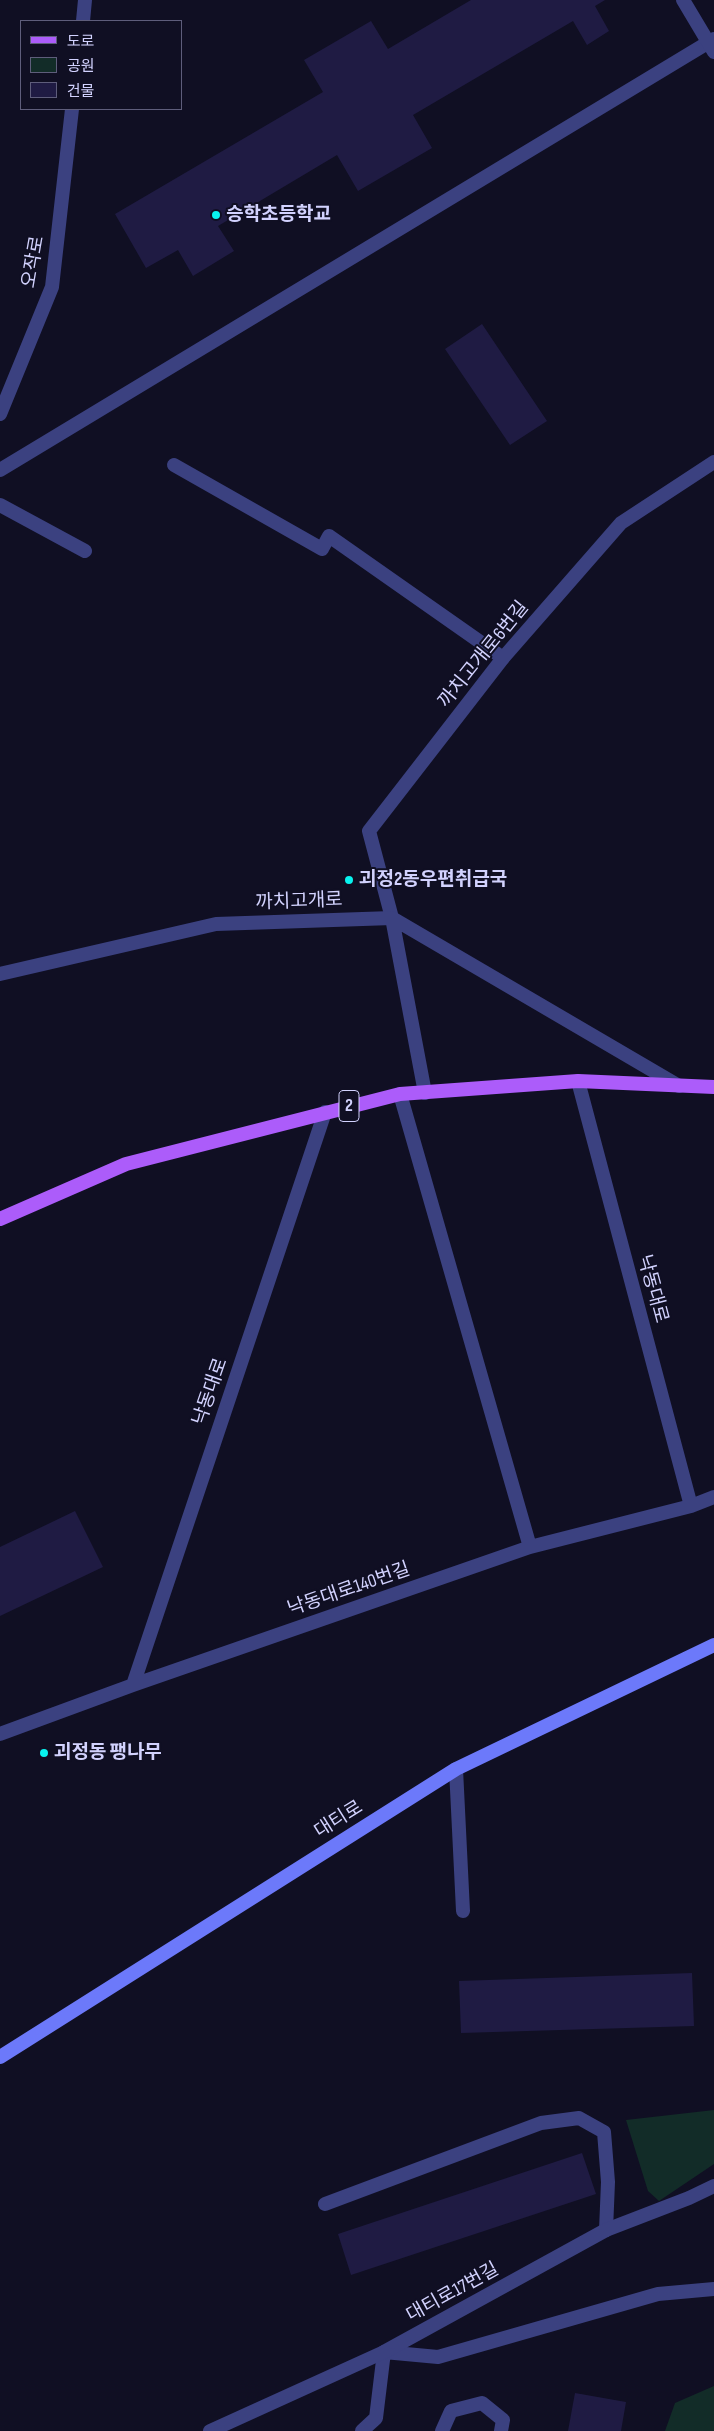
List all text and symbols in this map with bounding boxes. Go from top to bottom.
legend [20,20,182,110]
text: 도로 [67,32,95,51]
text: 공원 [67,57,95,76]
text: 건물 [67,82,95,101]
place label: 승학초등학교 [226,204,331,226]
marker: 승학초등학교 [210,209,222,221]
street label: 오작로 [18,234,50,290]
street label: 까치고개로6번길 [434,597,534,713]
place label: 괴정2동우편취급국 [359,869,507,891]
marker: 괴정2동우편취급국 [343,874,355,886]
street label: 까치고개로 [255,889,343,915]
road number: 2 [339,1090,359,1122]
street label: 낙동대로 [632,1252,672,1326]
street label: 낙동대로 [189,1355,233,1429]
street label: 낙동대로140번길 [285,1558,413,1622]
place label: 괴정동 팽나무 [54,1742,162,1764]
marker: 괴정동 팽나무 [38,1747,50,1759]
street label: 대티로 [311,1796,367,1844]
street label: 대티로17번길 [403,2258,503,2328]

